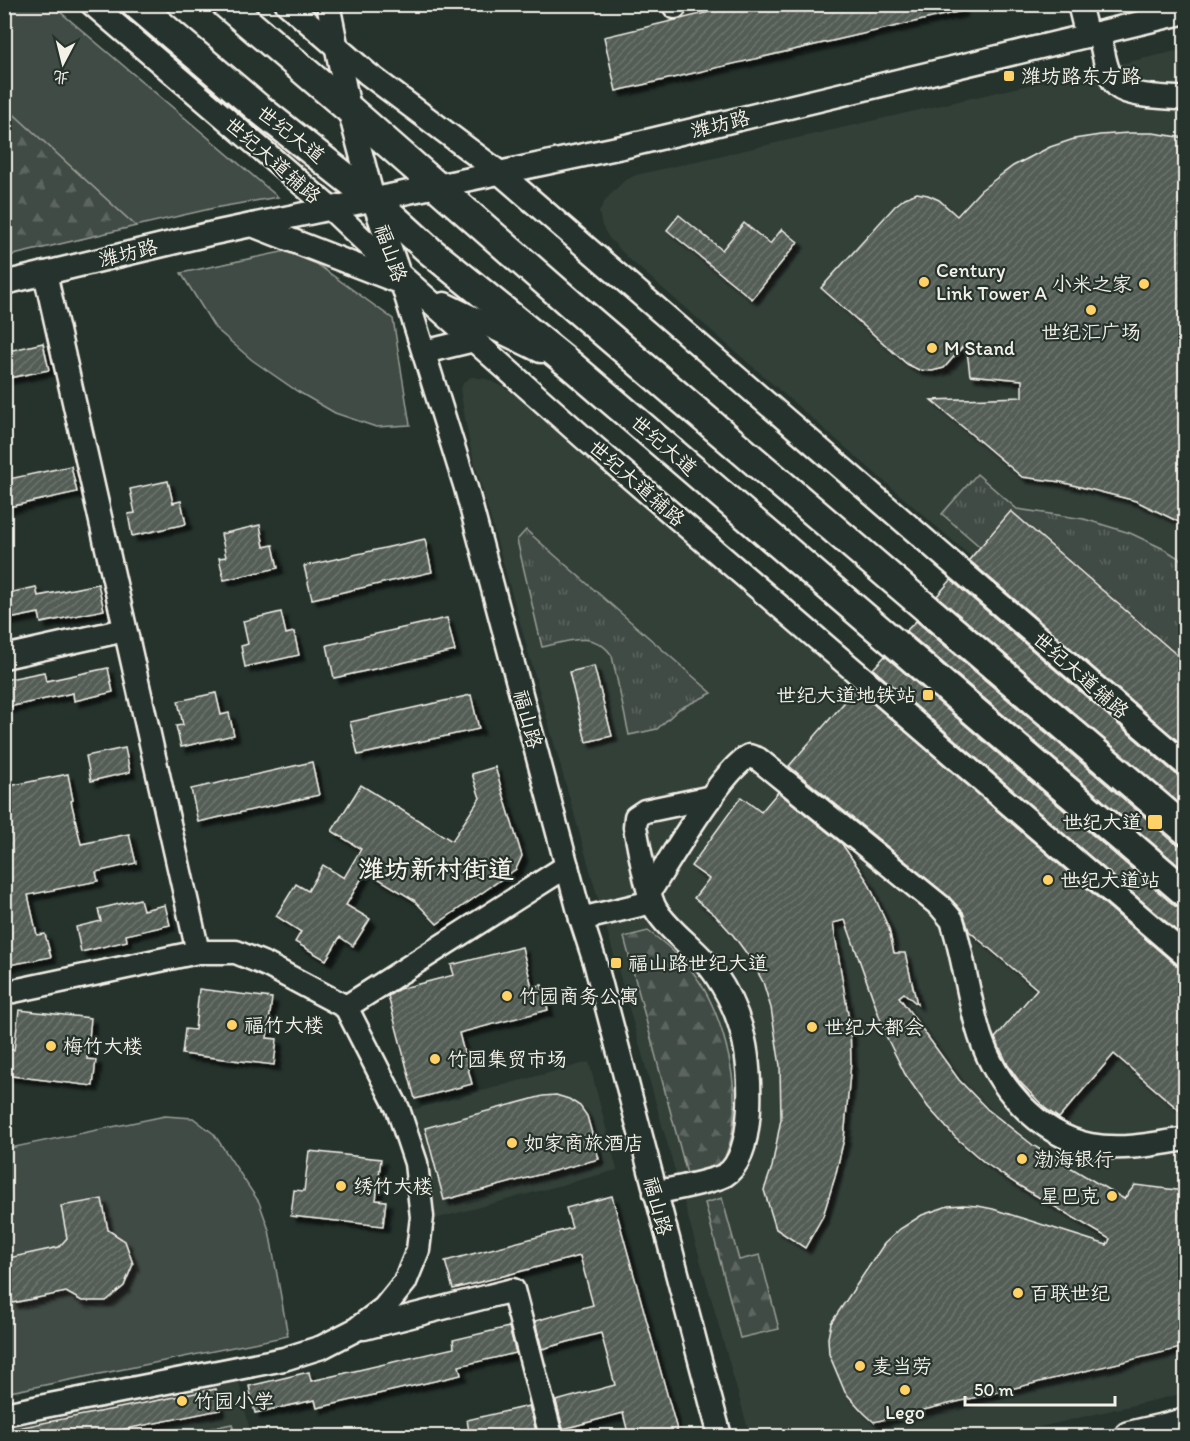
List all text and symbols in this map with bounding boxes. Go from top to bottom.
north arrow [33,33,93,93]
place label: 潍坊路东方路 [1021,64,1142,88]
text: 北 [52,67,70,88]
marker: 潍坊路东方路 [1002,69,1016,83]
street label: 世纪大道 [252,100,330,168]
street label: 潍坊路 [688,105,753,143]
street label: 世纪大道辅路 [220,112,327,209]
street label: 福山路 [370,221,412,286]
street label: 潍坊路 [96,234,161,272]
place label: Century Link Tower A [936,258,1047,305]
place label: 小米之家 [1052,272,1132,296]
marker: Century Link Tower A [917,275,931,289]
marker: 小米之家 [1137,277,1151,291]
marker: 世纪汇广场 [1084,303,1098,317]
place label: 世纪汇广场 [1041,320,1141,344]
place label: M Stand [944,336,1015,360]
marker: M Stand [925,341,939,355]
street label: 世纪大道 [626,410,702,480]
street label: 世纪大道辅路 [584,435,691,532]
street label: 世纪大道辅路 [1028,627,1135,724]
place label: 世纪大道地铁站 [776,683,916,707]
street label: 福山路 [509,687,548,752]
marker: 世纪大道地铁站 [921,688,935,702]
place label: 世纪大道 [1062,810,1142,834]
marker: 世纪大道 [1146,813,1164,831]
district label: 潍坊新村街道 [358,853,514,885]
place label: 世纪大道站 [1060,868,1160,892]
marker: 世纪大道站 [1041,873,1055,887]
place label: 福山路世纪大道 [628,951,768,975]
marker: 福山路世纪大道 [609,956,623,970]
place label: 竹园商务公寓 [519,984,639,1008]
marker: 竹园商务公寓 [500,989,514,1003]
place label: 福竹大楼 [244,1013,324,1037]
place label: 世纪大都会 [824,1015,924,1039]
marker: 福竹大楼 [225,1018,239,1032]
marker: 世纪大都会 [805,1020,819,1034]
place label: 梅竹大楼 [63,1034,143,1058]
marker: 梅竹大楼 [44,1039,58,1053]
place label: 竹园集贸市场 [447,1047,567,1071]
marker: 竹园集贸市场 [428,1052,442,1066]
place label: 如家商旅酒店 [524,1131,644,1155]
marker: 如家商旅酒店 [505,1136,519,1150]
place label: 渤海银行 [1034,1147,1114,1171]
marker: 渤海银行 [1015,1152,1029,1166]
place label: 绣竹大楼 [353,1174,433,1198]
street label: 福山路 [639,1174,678,1239]
marker: 绣竹大楼 [334,1179,348,1193]
place label: 星巴克 [1040,1184,1100,1208]
marker: 星巴克 [1105,1189,1119,1203]
place label: 百联世纪 [1030,1281,1110,1305]
marker: 百联世纪 [1011,1286,1025,1300]
place label: 麦当劳 [872,1354,932,1378]
marker: 麦当劳 [853,1359,867,1373]
scale bar [965,1369,1115,1407]
text: 50 m [974,1379,1014,1401]
marker: Lego [898,1383,912,1397]
place label: 竹园小学 [194,1389,274,1413]
marker: 竹园小学 [175,1394,189,1408]
place label: Lego [885,1400,925,1424]

